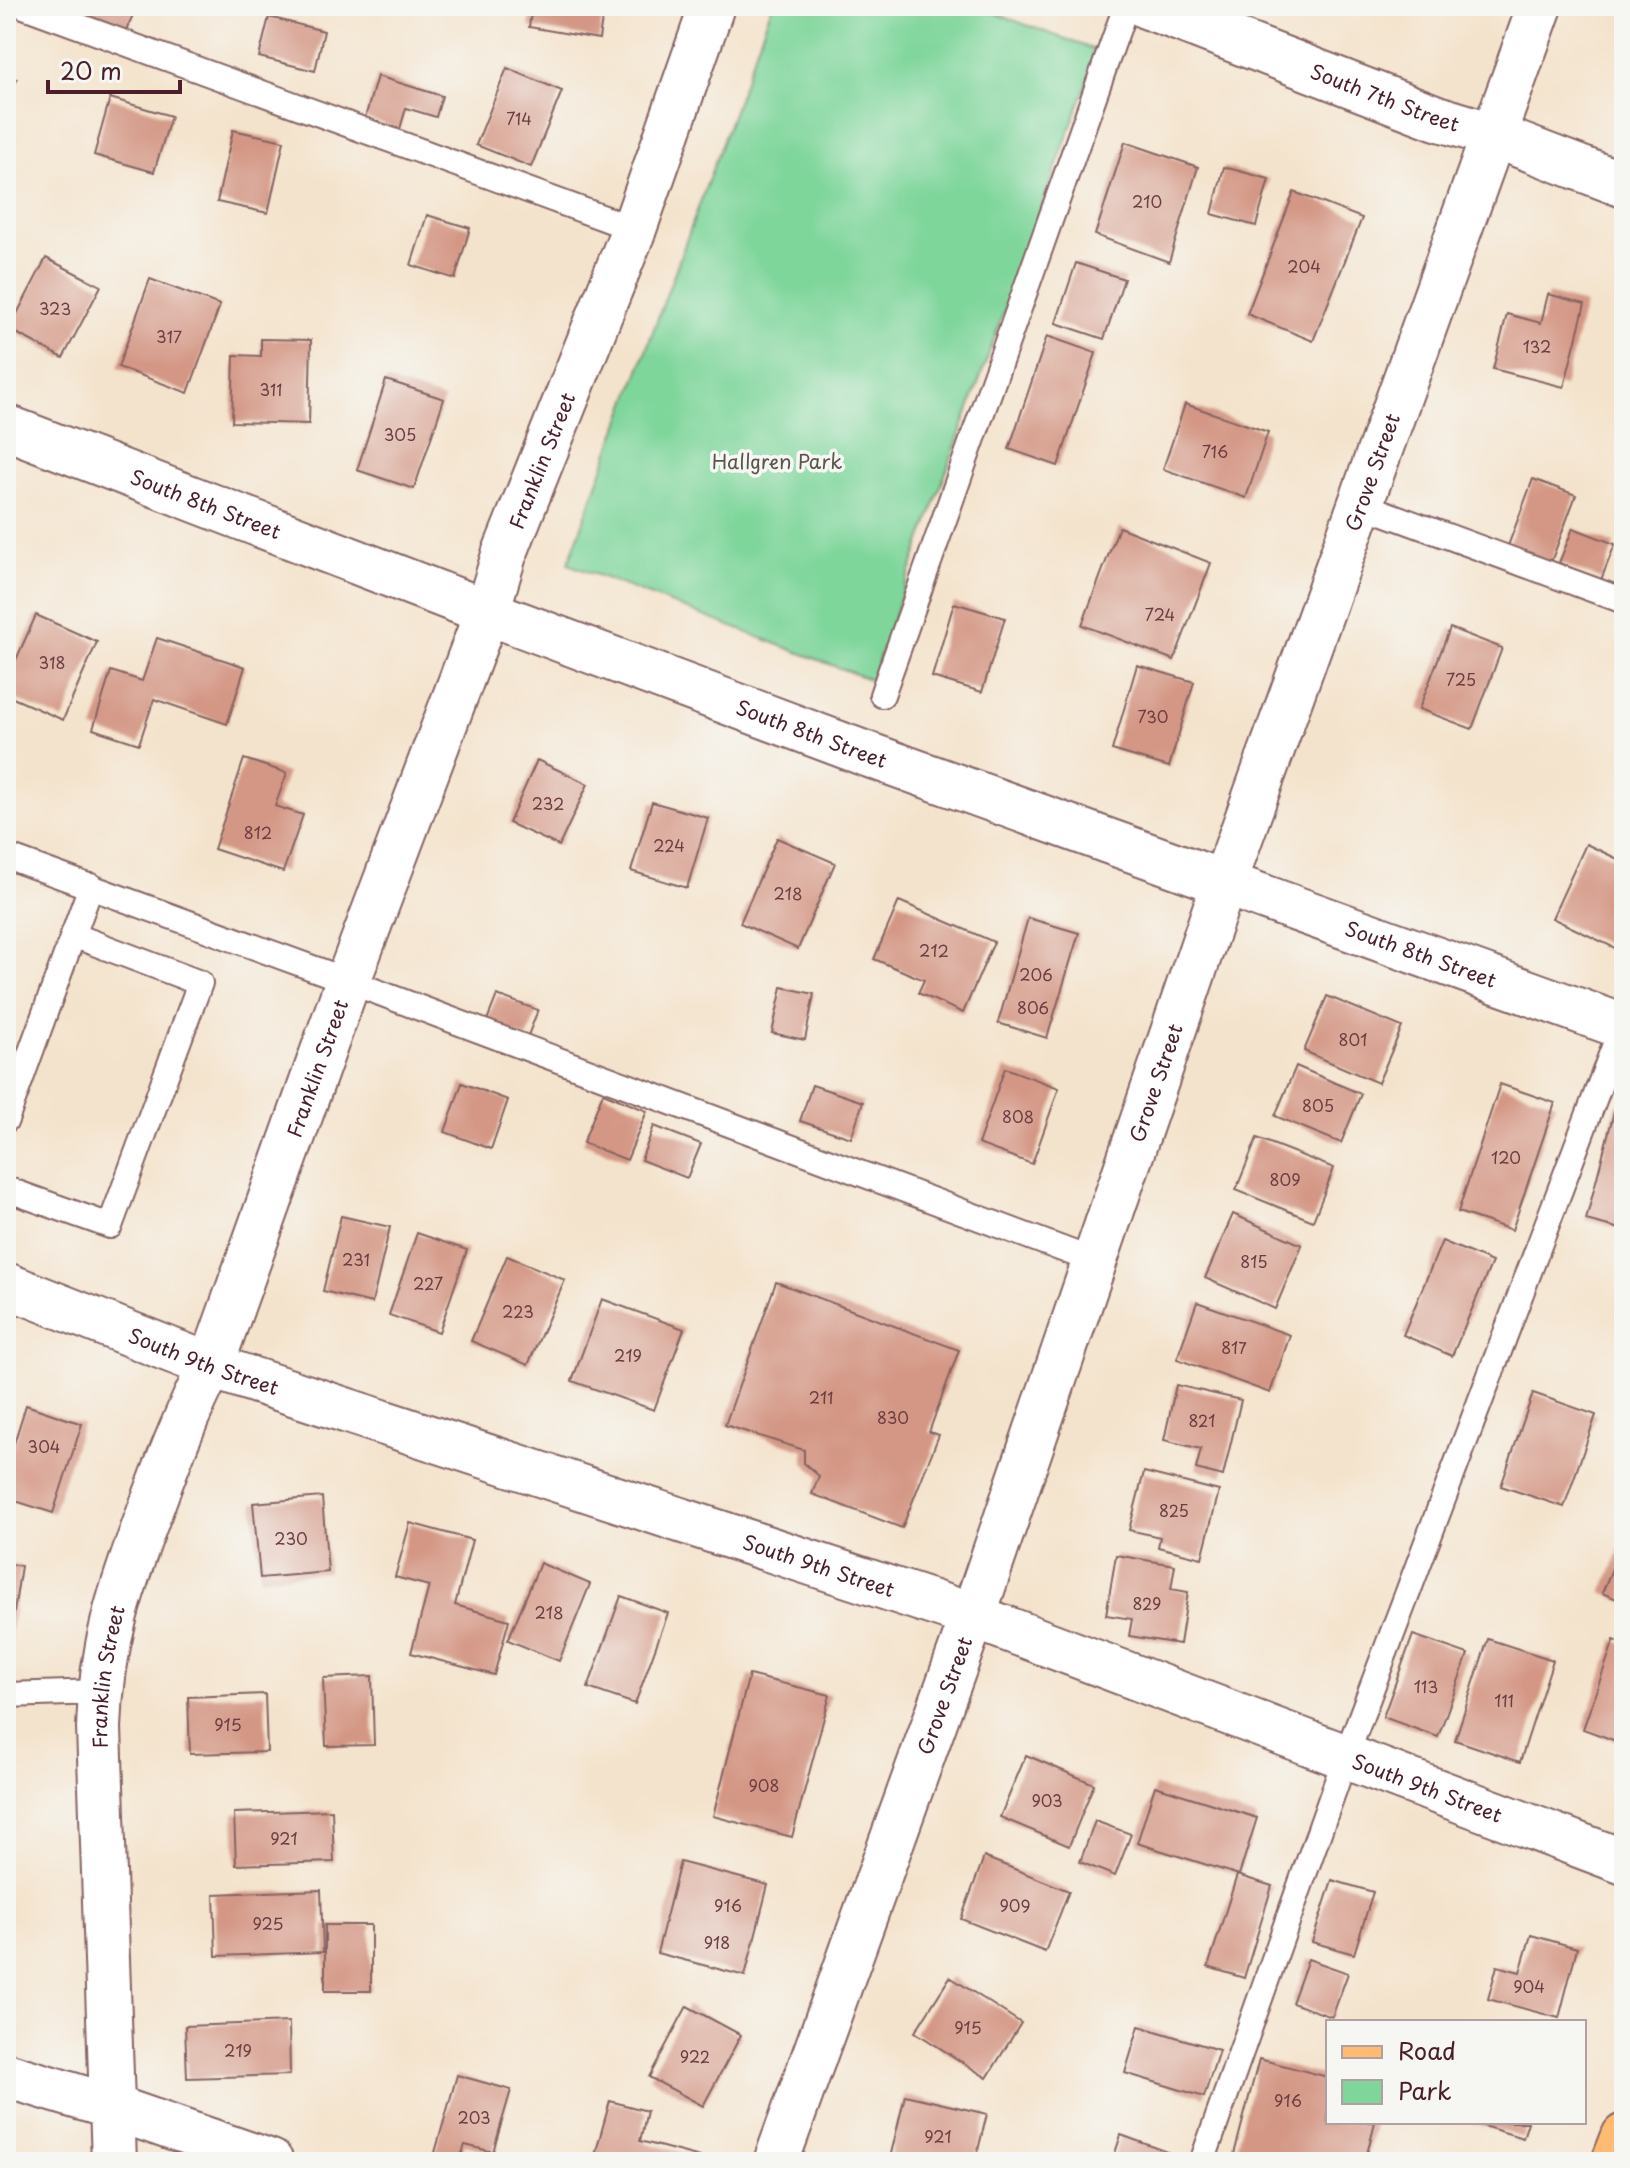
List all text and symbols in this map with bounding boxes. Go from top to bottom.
scale bar [48,44,180,94]
text: 20 m [60,52,122,88]
street label: South 7th Street [1306,56,1463,139]
house number: 714 [506,106,532,130]
house number: 210 [1132,189,1162,213]
house number: 204 [1287,254,1321,278]
house number: 323 [39,296,71,320]
house number: 317 [156,324,182,348]
house number: 132 [1523,334,1551,358]
house number: 311 [260,377,282,401]
street label: Franklin Street [501,388,582,533]
street label: Grove Street [1337,409,1407,535]
house number: 305 [384,422,416,446]
house number: 716 [1202,439,1228,463]
park label: Hallgren Park [712,446,842,476]
street label: South 8th Street [126,461,285,546]
house number: 724 [1145,602,1175,626]
house number: 318 [39,650,65,674]
house number: 725 [1446,667,1476,691]
street label: South 8th Street [732,692,891,775]
house number: 730 [1138,704,1168,728]
house number: 232 [532,791,564,815]
house number: 812 [244,820,272,844]
house number: 224 [653,833,685,857]
house number: 218 [773,881,803,905]
street label: South 8th Street [1341,913,1501,995]
house number: 212 [919,938,949,962]
house number: 206 [1019,962,1053,986]
street label: Franklin Street [279,995,355,1141]
house number: 806 [1017,995,1049,1019]
street label: Grove Street [1121,1020,1190,1146]
house number: 801 [1339,1027,1367,1051]
house number: 805 [1302,1093,1334,1117]
house number: 808 [1002,1104,1034,1128]
house number: 120 [1491,1145,1521,1169]
house number: 809 [1269,1167,1301,1191]
house number: 231 [342,1247,370,1271]
house number: 815 [1240,1249,1268,1273]
house number: 227 [413,1271,443,1295]
house number: 223 [502,1299,534,1323]
street label: South 9th Street [124,1320,283,1402]
house number: 817 [1221,1335,1247,1359]
house number: 219 [614,1343,642,1367]
house number: 211 [809,1385,833,1409]
house number: 830 [877,1405,909,1429]
house number: 821 [1188,1408,1216,1432]
house number: 304 [28,1434,60,1458]
house number: 825 [1159,1498,1189,1522]
house number: 230 [274,1526,308,1550]
street label: South 9th Street [739,1526,898,1604]
house number: 829 [1133,1591,1161,1615]
house number: 218 [534,1600,564,1624]
street label: Franklin Street [84,1602,132,1749]
street label: Grove Street [909,1632,979,1759]
house number: 113 [1414,1674,1438,1698]
house number: 111 [1494,1688,1514,1712]
house number: 915 [214,1712,242,1736]
street label: South 9th Street [1348,1746,1506,1830]
house number: 908 [748,1773,780,1797]
house number: 903 [1031,1788,1063,1812]
house number: 921 [270,1826,298,1850]
house number: 916 [714,1893,742,1917]
house number: 909 [999,1893,1031,1917]
house number: 925 [253,1911,283,1935]
house number: 918 [704,1930,730,1954]
house number: 904 [1513,1974,1545,1998]
house number: 915 [954,2015,982,2039]
legend [1326,2020,1586,2124]
text: Road [1398,2032,1456,2068]
house number: 219 [224,2038,252,2062]
house number: 922 [680,2044,710,2068]
text: Park [1398,2072,1452,2108]
house number: 916 [1274,2088,1302,2112]
house number: 203 [457,2105,491,2129]
house number: 921 [924,2124,952,2148]

